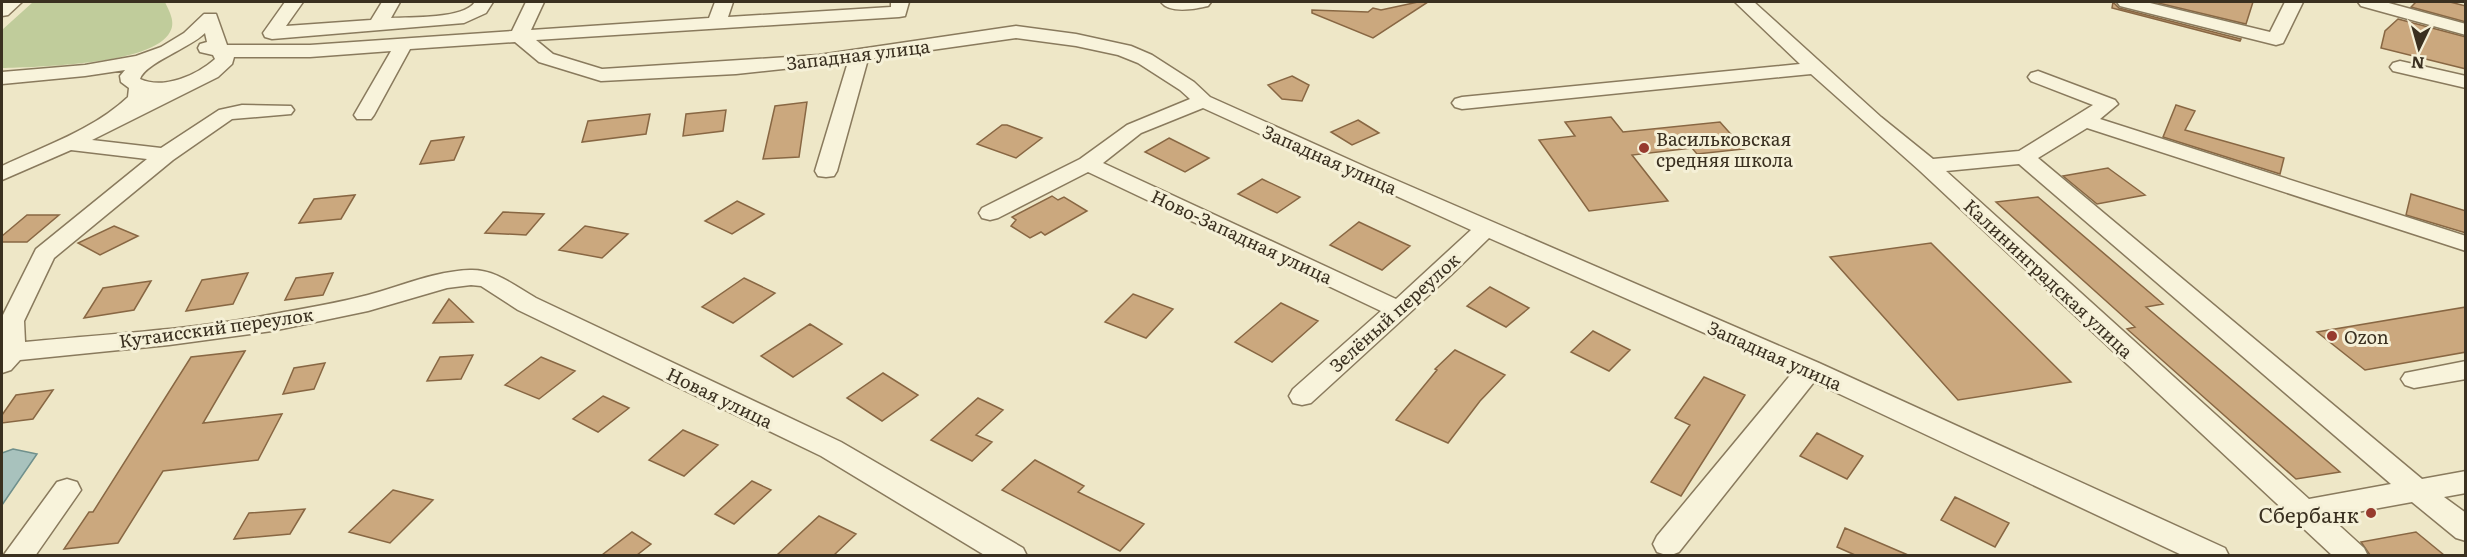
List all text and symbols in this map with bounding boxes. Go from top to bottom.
north arrow [2389,18,2449,78]
street label: Западная улица [785,32,932,76]
text: N [2410,51,2425,76]
street label: Западная улица [1258,117,1402,201]
place label: Васильковская средняя школа [1656,125,1793,173]
marker: Васильковская средняя школа [1637,141,1651,155]
street label: Ново-Западная улица [1147,182,1337,290]
street label: Калининградская улица [1958,192,2140,364]
street label: Зелёный переулок [1323,246,1465,378]
street label: Кутаисский переулок [117,300,315,354]
street label: Западная улица [1703,313,1847,397]
place label: Ozon [2344,323,2389,350]
marker: Ozon [2325,329,2339,343]
street label: Новая улица [662,360,778,434]
place label: Сбербанк [2258,498,2360,529]
marker: Сбербанк [2364,506,2378,520]

